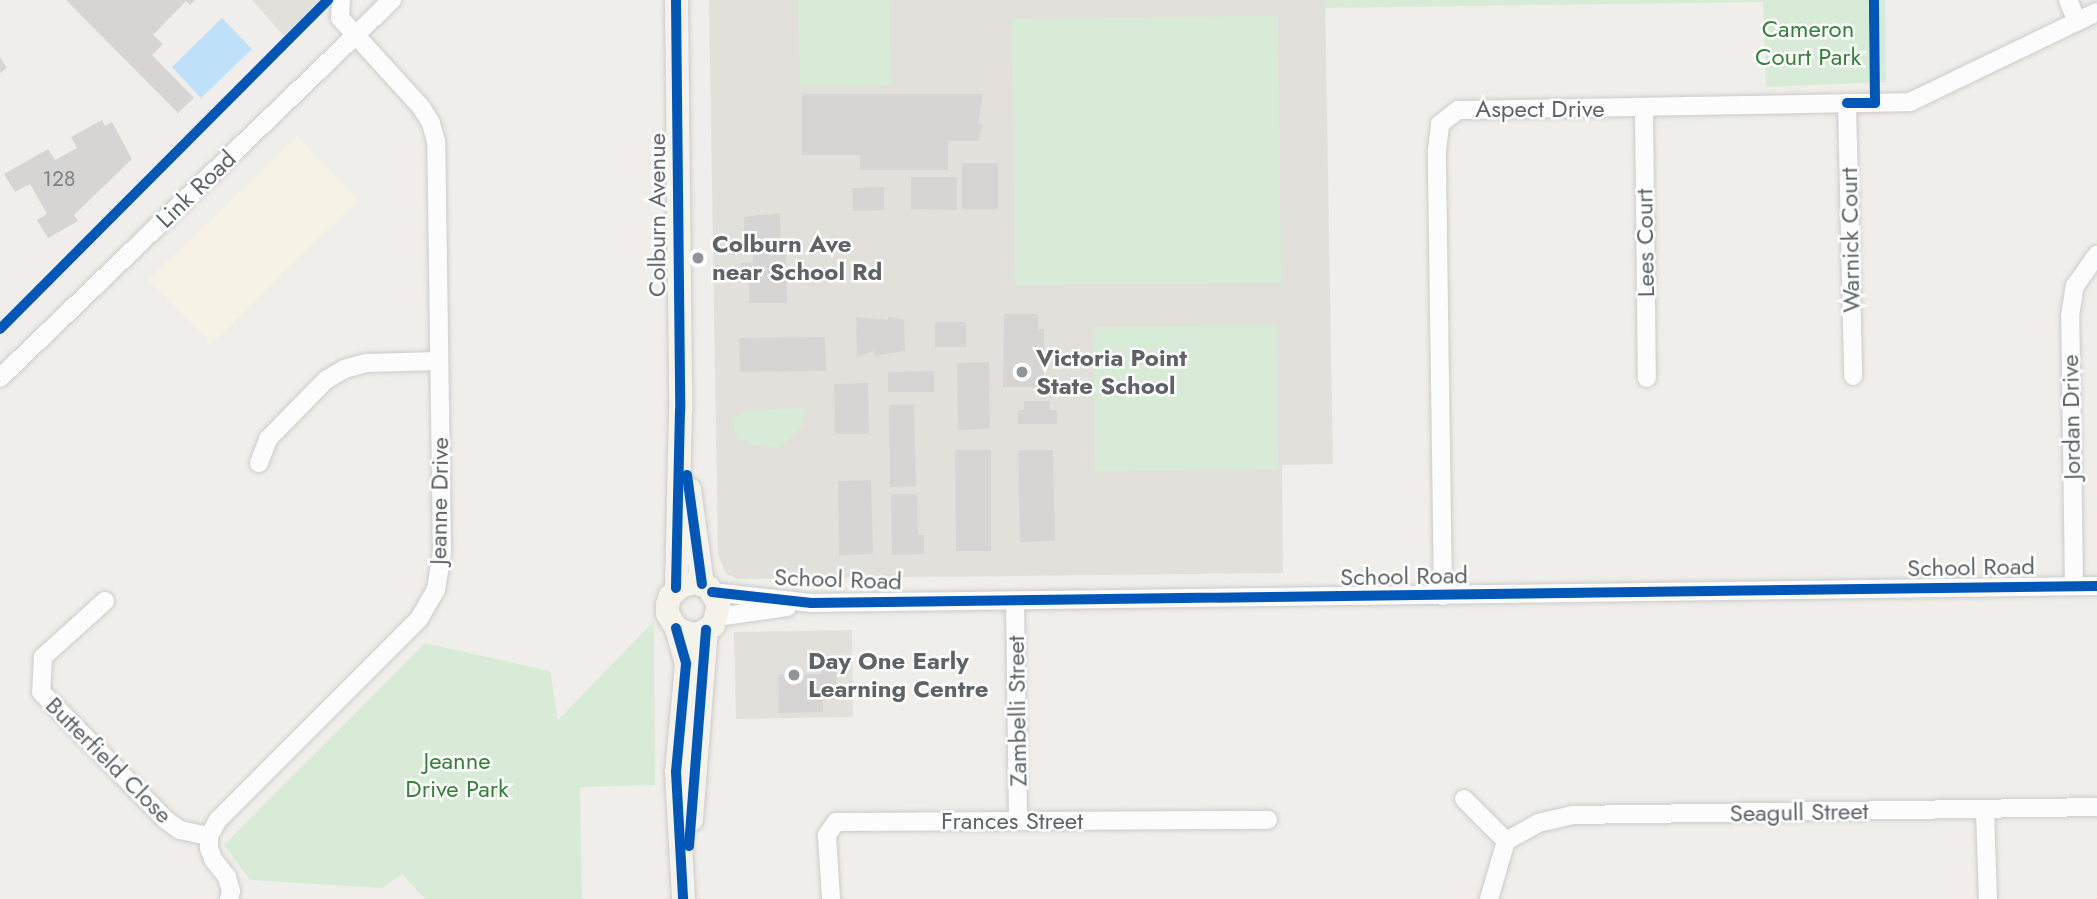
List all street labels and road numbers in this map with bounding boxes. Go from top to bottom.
street label: Aspect Drive [1475,95,1605,123]
street label: Colburn Avenue [643,133,671,297]
street label: Link Road [150,144,242,234]
street label: Warnick Court [1834,167,1866,313]
street label: Lees Court [1630,188,1660,298]
street label: Jordan Drive [2056,354,2086,480]
street label: Jeanne Drive [423,437,455,565]
street label: School Road [1907,551,2035,583]
street label: School Road [1340,560,1468,592]
street label: School Road [774,562,902,596]
street label: Zambelli Street [1001,635,1033,787]
street label: Butterfield Close [40,691,178,829]
street label: Seagull Street [1729,796,1869,828]
street label: Frances Street [941,807,1083,835]

